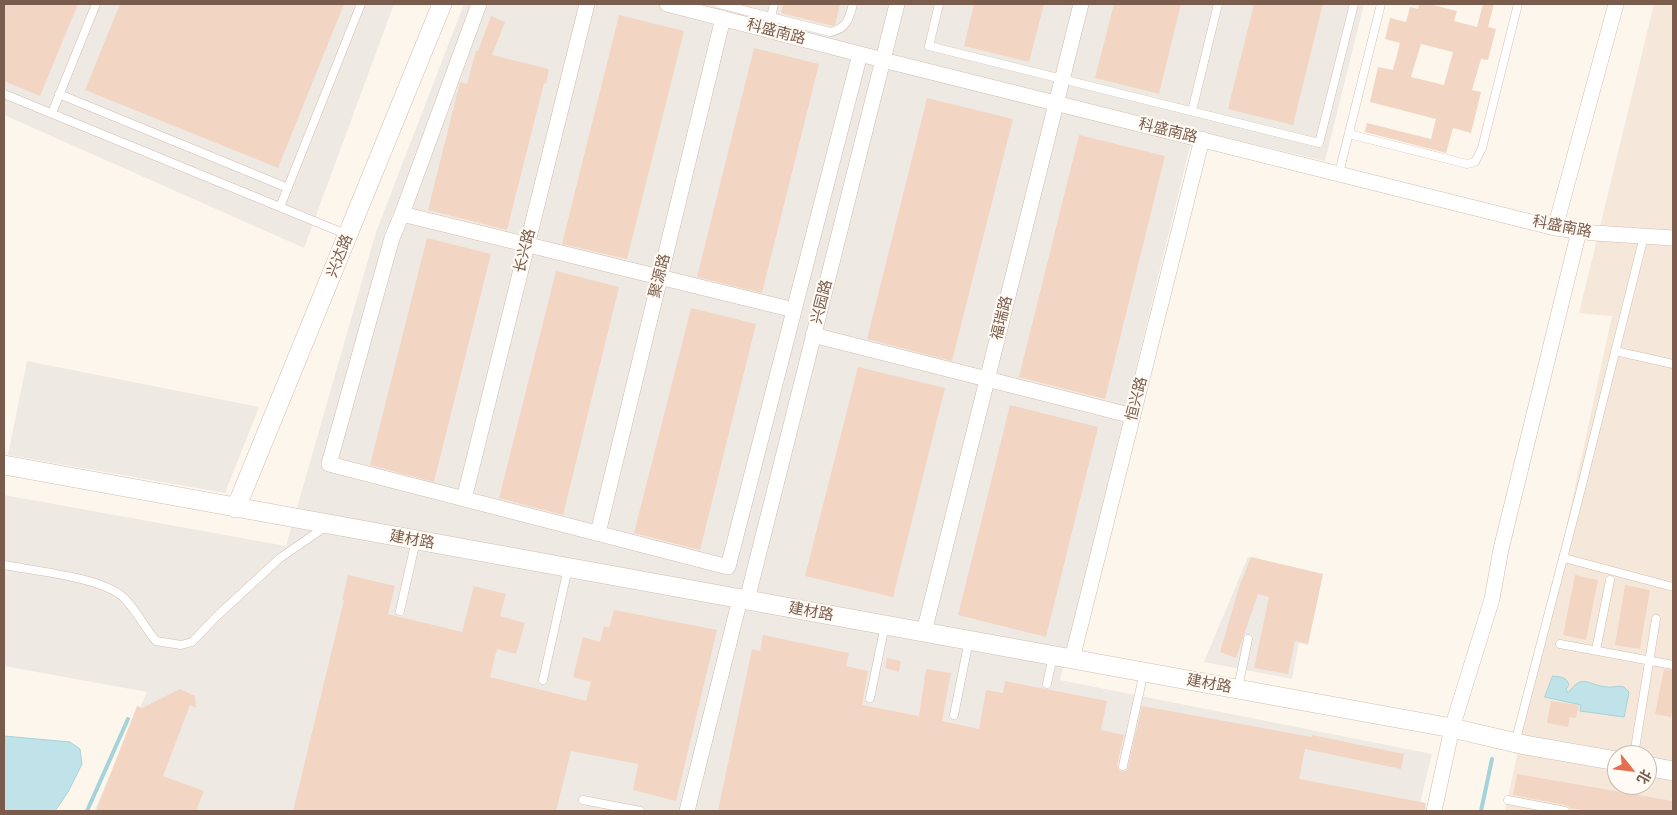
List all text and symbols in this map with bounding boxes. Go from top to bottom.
street label: 科盛南路 [745,16,807,48]
street label: 科盛南路 [1137,115,1199,147]
street label: 科盛南路 [1531,212,1593,242]
street label: 长兴路 [511,227,539,275]
street label: 兴达路 [323,232,357,280]
street label: 聚源路 [646,252,674,300]
street label: 兴园路 [808,278,836,326]
street label: 福瑞路 [988,294,1016,342]
street label: 恒兴路 [1123,375,1151,423]
street label: 建材路 [388,527,436,553]
street label: 建材路 [787,599,835,625]
street label: 建材路 [1185,671,1233,697]
north arrow [1607,745,1657,795]
text: 北 [1633,766,1656,787]

